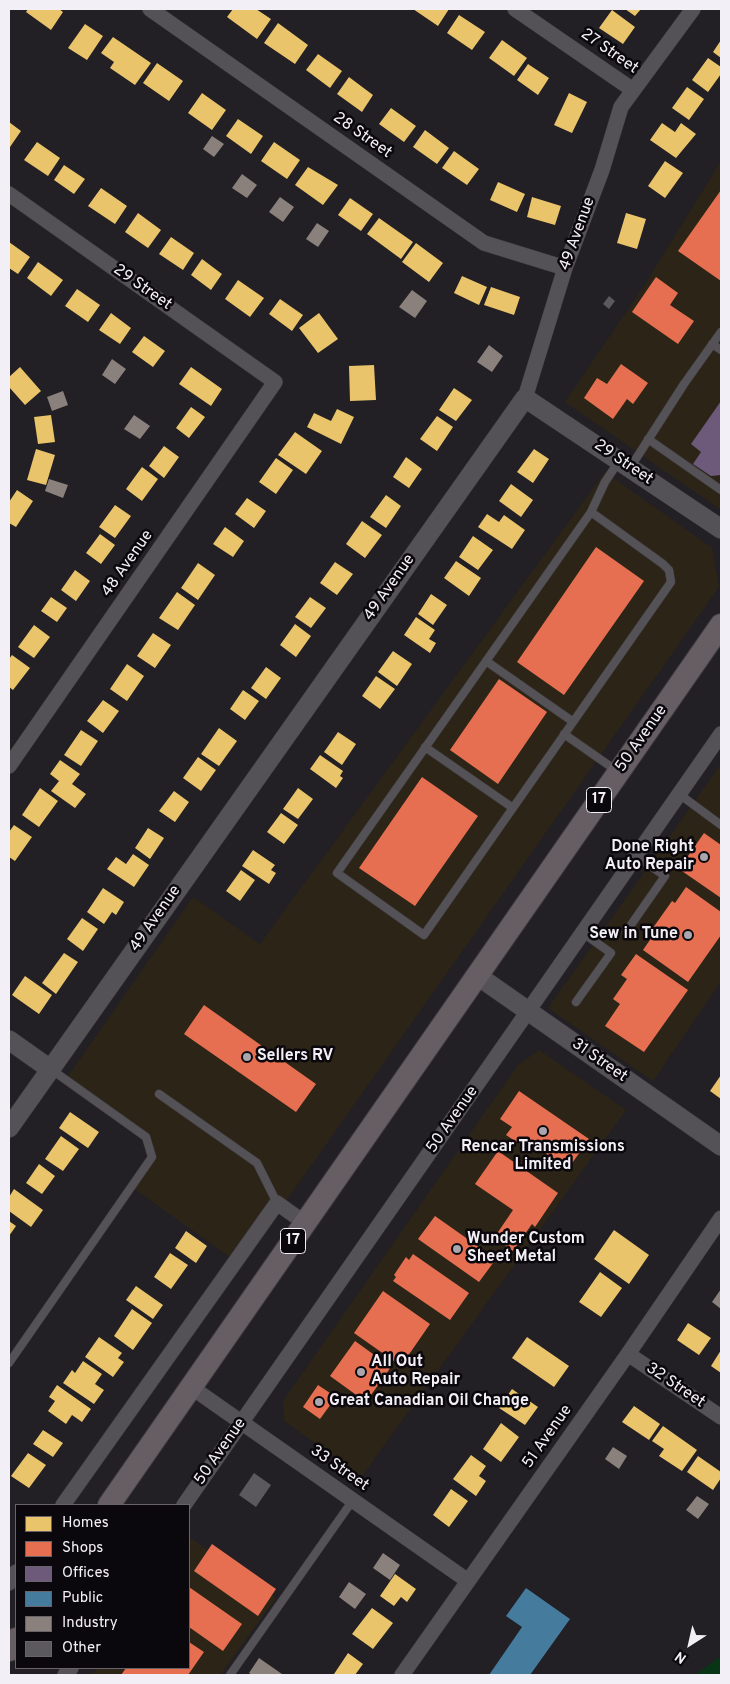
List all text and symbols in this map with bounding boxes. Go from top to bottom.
street label: 27 Street [577,25,641,79]
street label: 28 Street [329,109,395,163]
street label: 49 Avenue [556,195,600,273]
street label: 29 Street [109,261,175,315]
street label: 29 Street [590,436,656,490]
street label: 48 Avenue [98,527,158,601]
street label: 49 Avenue [360,551,420,625]
street label: 50 Avenue [612,702,672,776]
road number: 17 [586,788,612,812]
place label: Done Right Auto Repair [605,838,694,876]
marker: Done Right Auto Repair [698,851,710,863]
street label: 49 Avenue [126,882,186,956]
place label: Sew in Tune [589,925,678,945]
marker: Sew in Tune [682,929,694,941]
street label: 31 Street [568,1035,630,1087]
place label: Sellers RV [257,1047,333,1067]
marker: Sellers RV [241,1051,253,1063]
street label: 50 Avenue [423,1083,483,1157]
marker: Rencar Transmissions Limited [537,1125,549,1137]
place label: Rencar Transmissions Limited [461,1138,625,1176]
road number: 17 [280,1228,306,1254]
place label: Wunder Custom Sheet Metal [467,1230,585,1268]
marker: Wunder Custom Sheet Metal [451,1243,463,1255]
place label: All Out Auto Repair [371,1353,460,1391]
street label: 32 Street [642,1359,708,1413]
marker: All Out Auto Repair [355,1366,367,1378]
place label: Great Canadian Oil Change [329,1392,529,1412]
marker: Great Canadian Oil Change [313,1396,325,1408]
street label: 51 Avenue [519,1402,577,1472]
street label: 50 Avenue [191,1415,251,1489]
street label: 33 Street [306,1442,372,1496]
legend [15,1504,190,1669]
text: Homes [62,1514,109,1533]
text: Shops [62,1539,103,1558]
text: Offices [62,1564,109,1583]
text: Public [62,1589,103,1608]
text: Industry [62,1614,118,1633]
north arrow [665,1619,715,1669]
text: Other [62,1639,101,1658]
text: N [672,1647,690,1667]

